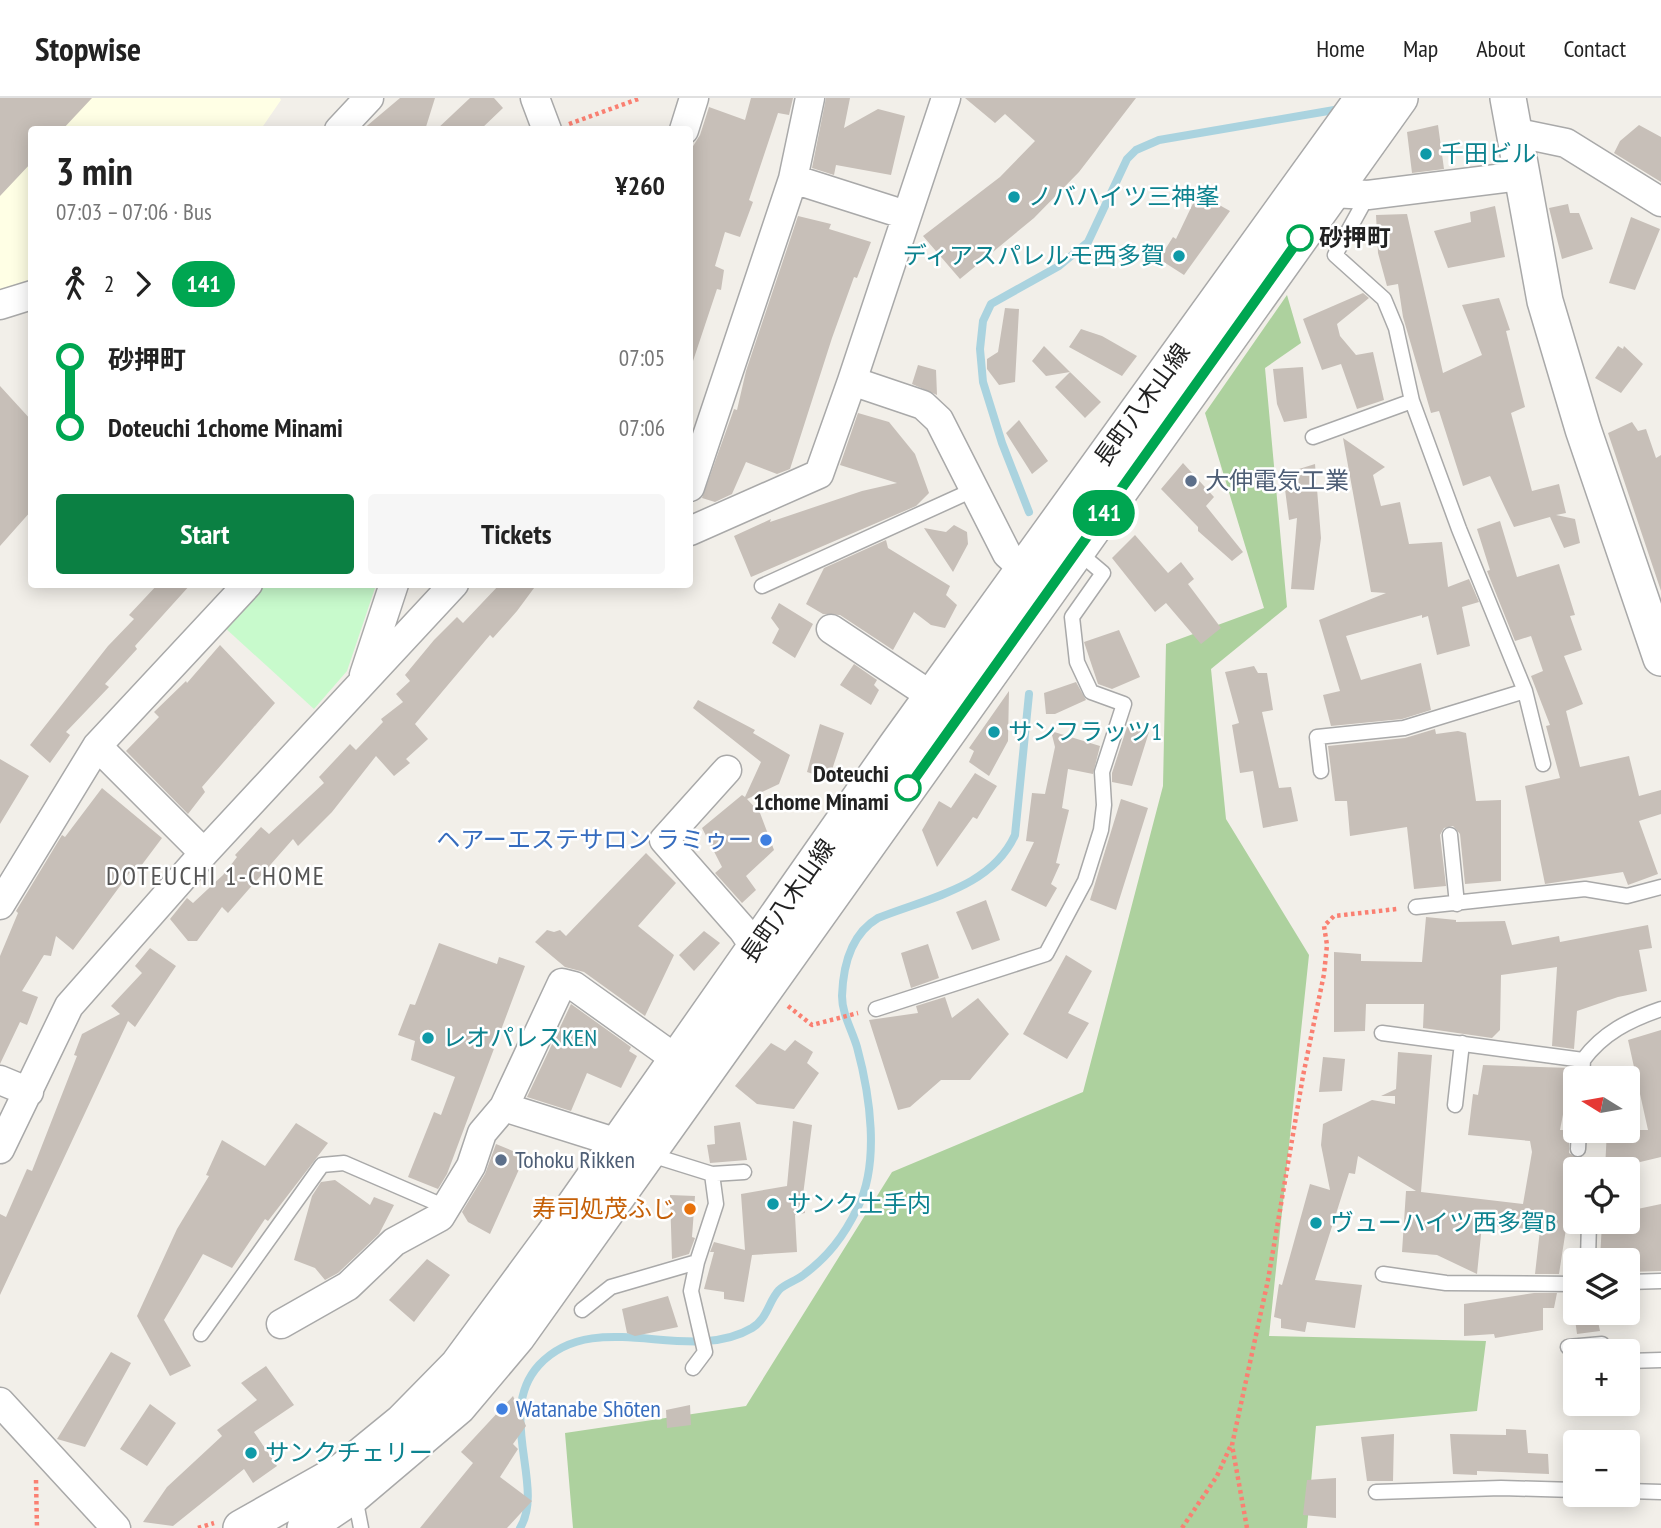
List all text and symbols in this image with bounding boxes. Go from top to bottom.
text: Stopwise [35,27,141,70]
text: Home [1316,33,1365,64]
text: Map [1403,33,1438,64]
text: About [1476,33,1525,64]
text: Contact [1563,33,1626,64]
place label: 千田ビル [1440,138,1536,169]
text: 3 min [56,146,133,195]
marker: 千田ビル [1418,146,1434,162]
text: ¥260 [615,169,665,202]
place label: ノバハイツ三神峯 [1028,181,1220,212]
marker: ノバハイツ三神峯 [1006,189,1022,205]
text: 07:03 – 07:06 · Bus [56,197,212,226]
place label: 砂押町 [1319,222,1391,253]
marker: 砂押町 [1287,225,1313,251]
place label: ディアスパレルモ西多賀 [903,240,1165,271]
marker: ディアスパレルモ西多賀 [1171,248,1187,264]
icon: walk [56,265,94,303]
icon: forward [124,265,162,303]
text: 141 [186,268,221,299]
text: 2 [104,269,114,298]
street label: 長町八木山線 [1087,337,1196,472]
text: 砂押町 [108,343,186,376]
text: 07:05 [619,343,665,372]
text: Doteuchi 1chome Minami [108,411,343,444]
text: 07:06 [619,413,665,442]
place label: 大伸電気工業 [1205,465,1349,496]
marker: 大伸電気工業 [1183,473,1199,489]
line badge: 141 [1064,490,1144,536]
button: Start [56,494,354,574]
button: Tickets [368,494,665,574]
text: 141 [1087,497,1121,528]
place label: サンフラッツ1 [1008,716,1162,747]
marker: サンフラッツ1 [986,724,1002,740]
place label: Doteuchi 1chome Minami [753,758,889,817]
marker: Doteuchi 1chome Minami [895,775,921,801]
place label: ヘアーエステサロン ラミゥー [436,824,752,855]
marker: ヘアーエステサロン ラミゥー [758,832,774,848]
street label: 長町八木山線 [734,833,842,969]
district label: DOTEUCHI 1-CHOME [106,859,326,892]
place label: レオパレスKEN [442,1022,597,1053]
marker: レオパレスKEN [420,1030,436,1046]
north arrow [1563,1066,1640,1143]
map controls [1563,1066,1640,1507]
place label: Tohoku Rikken [515,1144,635,1175]
marker: Tohoku Rikken [493,1152,509,1168]
button: locate [1563,1157,1640,1234]
place label: サンク土手内 [787,1188,931,1219]
place label: 寿司処茂ふじ [532,1193,676,1224]
marker: サンク土手内 [765,1196,781,1212]
marker: 寿司処茂ふじ [682,1201,698,1217]
place label: ヴューハイツ西多賀B [1330,1207,1556,1238]
marker: ヴューハイツ西多賀B [1308,1215,1324,1231]
button: layers [1563,1248,1640,1325]
button: + [1563,1339,1640,1416]
place label: Watanabe Shōten [516,1393,661,1424]
marker: Watanabe Shōten [494,1401,510,1417]
button: − [1563,1430,1640,1507]
place label: サンクチェリー [265,1437,433,1468]
marker: サンクチェリー [243,1445,259,1461]

